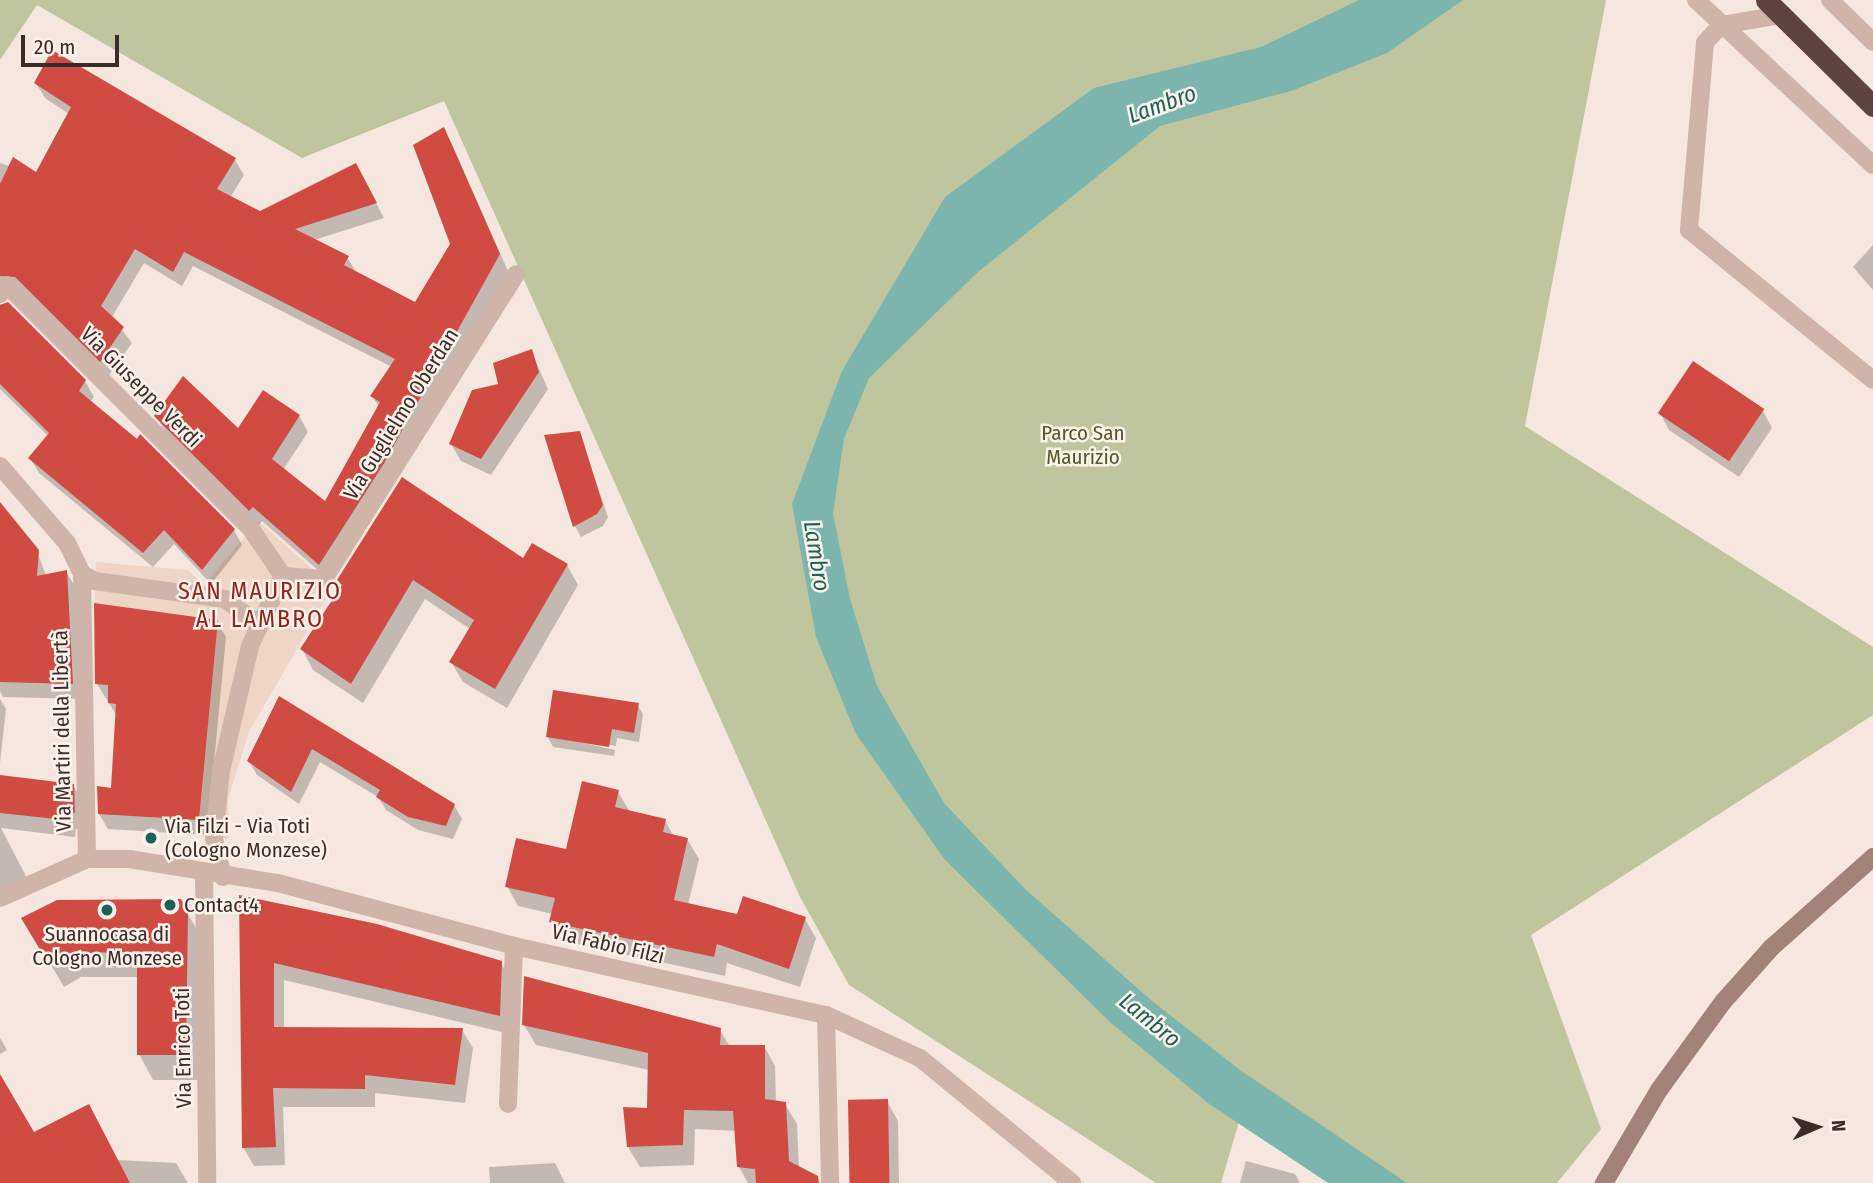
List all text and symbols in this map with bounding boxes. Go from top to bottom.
scale bar [24,21,122,65]
text: 20 m [34,34,75,60]
water label: Lambro [1124,79,1200,129]
street label: Via Giuseppe Verdi [75,321,207,453]
street label: Via Guglielmo Oberdan [338,324,464,504]
park label: Parco San Maurizio [1041,420,1125,470]
water label: Lambro [798,519,836,593]
district label: SAN MAURIZIO AL LAMBRO [179,578,341,634]
street label: Via Martiri della Libertà [48,630,76,832]
place label: Via Filzi - Via Toti (Cologno Monzese) [165,813,327,863]
marker: Via Filzi - Via Toti (Cologno Monzese) [143,830,159,846]
place label: Contact4 [184,892,259,918]
marker: Contact4 [162,897,178,913]
marker: Suannocasa di Cologno Monzese [99,902,115,918]
street label: Via Fabio Filzi [549,919,667,969]
place label: Suannocasa di Cologno Monzese [32,921,182,971]
street label: Via Enrico Toti [169,987,197,1109]
water label: Lambro [1114,987,1186,1053]
north arrow [1782,1092,1852,1162]
text: N [1827,1120,1850,1132]

